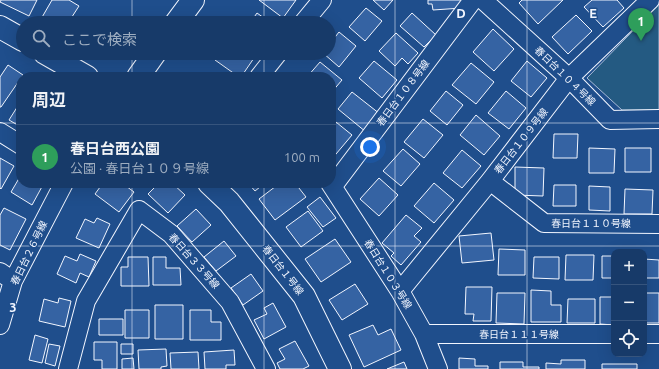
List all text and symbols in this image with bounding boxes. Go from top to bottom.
text: D [456,6,466,20]
text: E [589,6,597,20]
pin: 1 [628,8,654,41]
search box [16,16,336,60]
icon: search [30,27,52,49]
text: ここで検索 [62,31,137,48]
street label: 春日台１０４号線 [532,44,598,108]
street label: 春日台１０８号線 [375,58,431,128]
text: 周辺 [32,90,66,109]
street label: 春日台１０９号線 [492,106,550,176]
your location [360,137,380,157]
text: 春日台西公園 [70,140,160,157]
text: 1 [41,150,49,164]
text: 100 m [284,150,320,164]
text: 公園 · 春日台１０９号線 [70,161,209,175]
street label: 春日台１１０号線 [551,218,631,229]
street label: 春日台２６号線 [9,219,49,287]
street label: 春日台３３号線 [166,231,222,291]
street label: 春日台１０３号線 [362,237,414,311]
street label: 春日台１号線 [260,243,306,297]
map controls [611,249,647,357]
button: + [611,249,647,285]
button: − [611,285,647,321]
text: 3 [9,300,17,314]
button: locate [611,321,647,357]
street label: 春日台１１１号線 [479,329,559,340]

